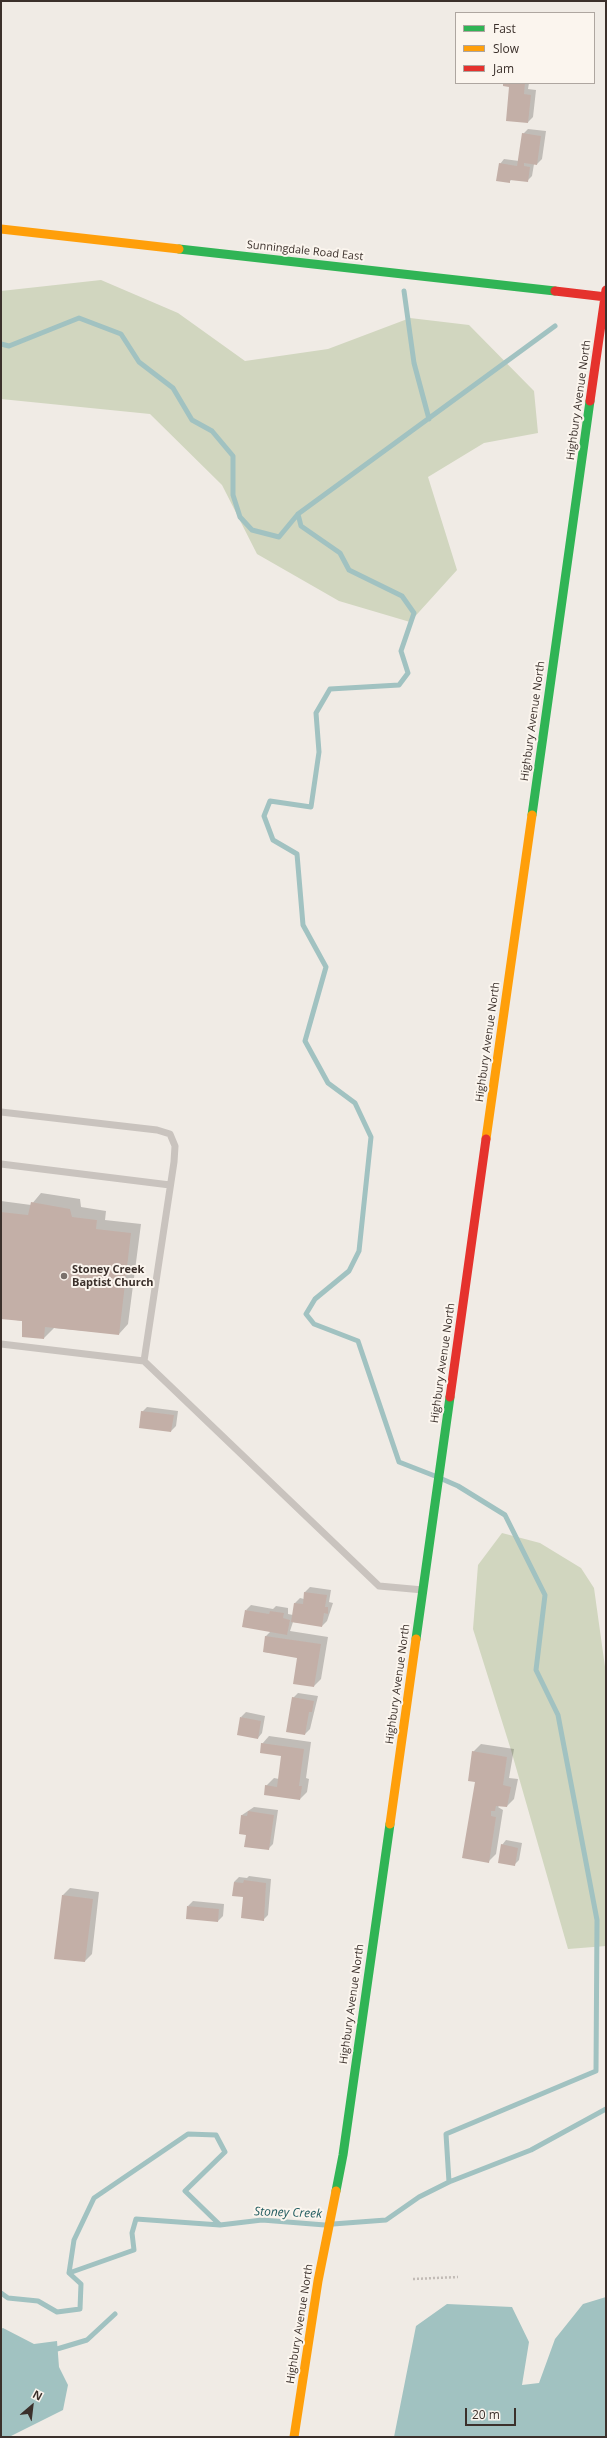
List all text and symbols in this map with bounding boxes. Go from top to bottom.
legend [455,12,595,84]
text: Fast [493,20,516,37]
text: Slow [493,40,519,57]
text: Jam [493,60,514,77]
street label: Sunningdale Road East [246,238,364,264]
street label: Highbury Avenue North [564,339,594,461]
street label: Highbury Avenue North [518,660,548,782]
street label: Highbury Avenue North [473,981,503,1103]
place label: Stoney Creek Baptist Church [72,1263,154,1289]
marker: Stoney Creek Baptist Church [59,1271,69,1281]
street label: Highbury Avenue North [428,1302,458,1424]
street label: Highbury Avenue North [383,1623,413,1745]
street label: Highbury Avenue North [337,1943,367,2065]
water label: Stoney Creek [254,2205,322,2221]
street label: Highbury Avenue North [284,2263,316,2385]
north arrow [12,2386,52,2426]
text: N [30,2386,45,2404]
scale bar [467,2400,518,2426]
text: 20 m [472,2406,500,2423]

